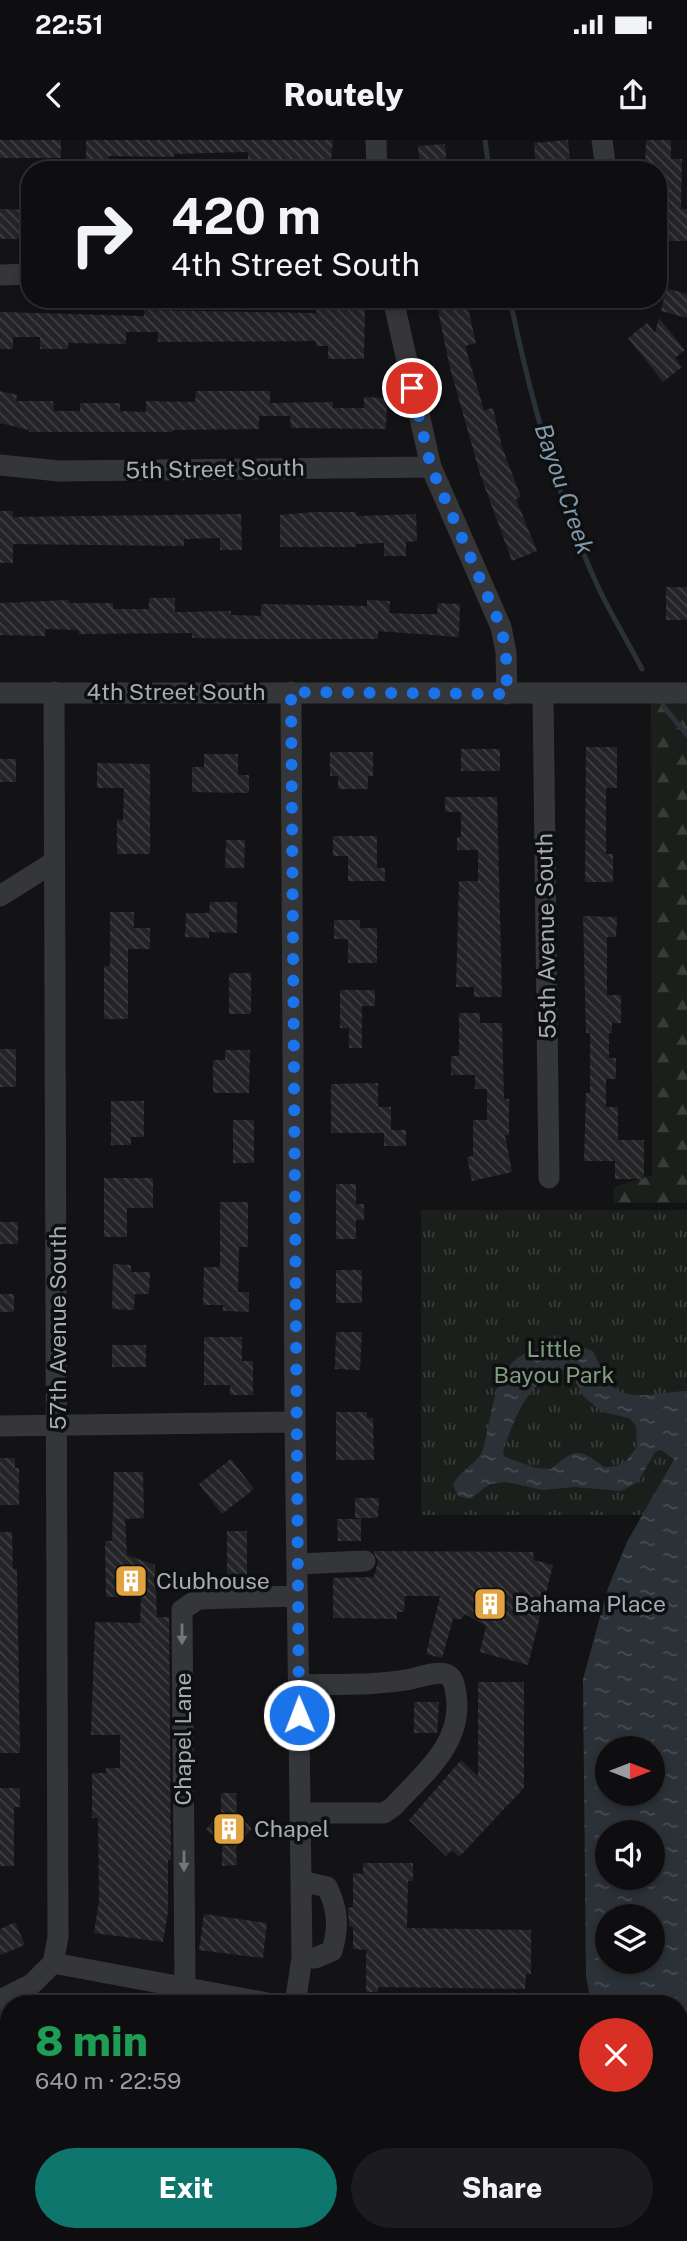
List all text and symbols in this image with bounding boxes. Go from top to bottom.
text: 22:51 [35,9,104,40]
icon: back [35,76,73,114]
text: Routely [284,76,403,113]
icon: share [614,76,652,114]
text: 420 m [171,187,321,245]
icon: right [56,189,147,280]
text: 4th Street South [171,246,420,283]
pin [382,358,442,418]
icon: arrive [393,369,431,407]
water label: Bayou Creek [530,420,600,558]
street label: 5th Street South [125,453,305,484]
street label: 4th Street South [87,678,265,705]
street label: 55th Avenue South [530,833,561,1039]
street label: 57th Avenue South [44,1226,71,1430]
park label: Little Bayou Park [494,1335,614,1388]
building icon: Clubhouse [112,1562,150,1600]
place label: Clubhouse [156,1567,270,1594]
building icon: Bahama Place [471,1585,509,1623]
place label: Bahama Place [514,1590,666,1617]
one-way arrow [177,1623,188,1645]
street label: Chapel Lane [169,1673,196,1805]
position arrow [262,1678,336,1752]
north arrow [595,1736,665,1806]
map controls [595,1736,665,1974]
building icon: Chapel [210,1810,248,1848]
place label: Chapel [254,1815,329,1842]
button: sound [595,1820,665,1890]
one-way arrow [178,1851,190,1873]
button: layers [595,1904,665,1974]
text: 8 min [35,2016,148,2065]
button: close [579,2018,653,2092]
text: 640 m · 22:59 [35,2067,181,2094]
button: Exit [35,2148,337,2228]
button: Share [351,2148,653,2228]

